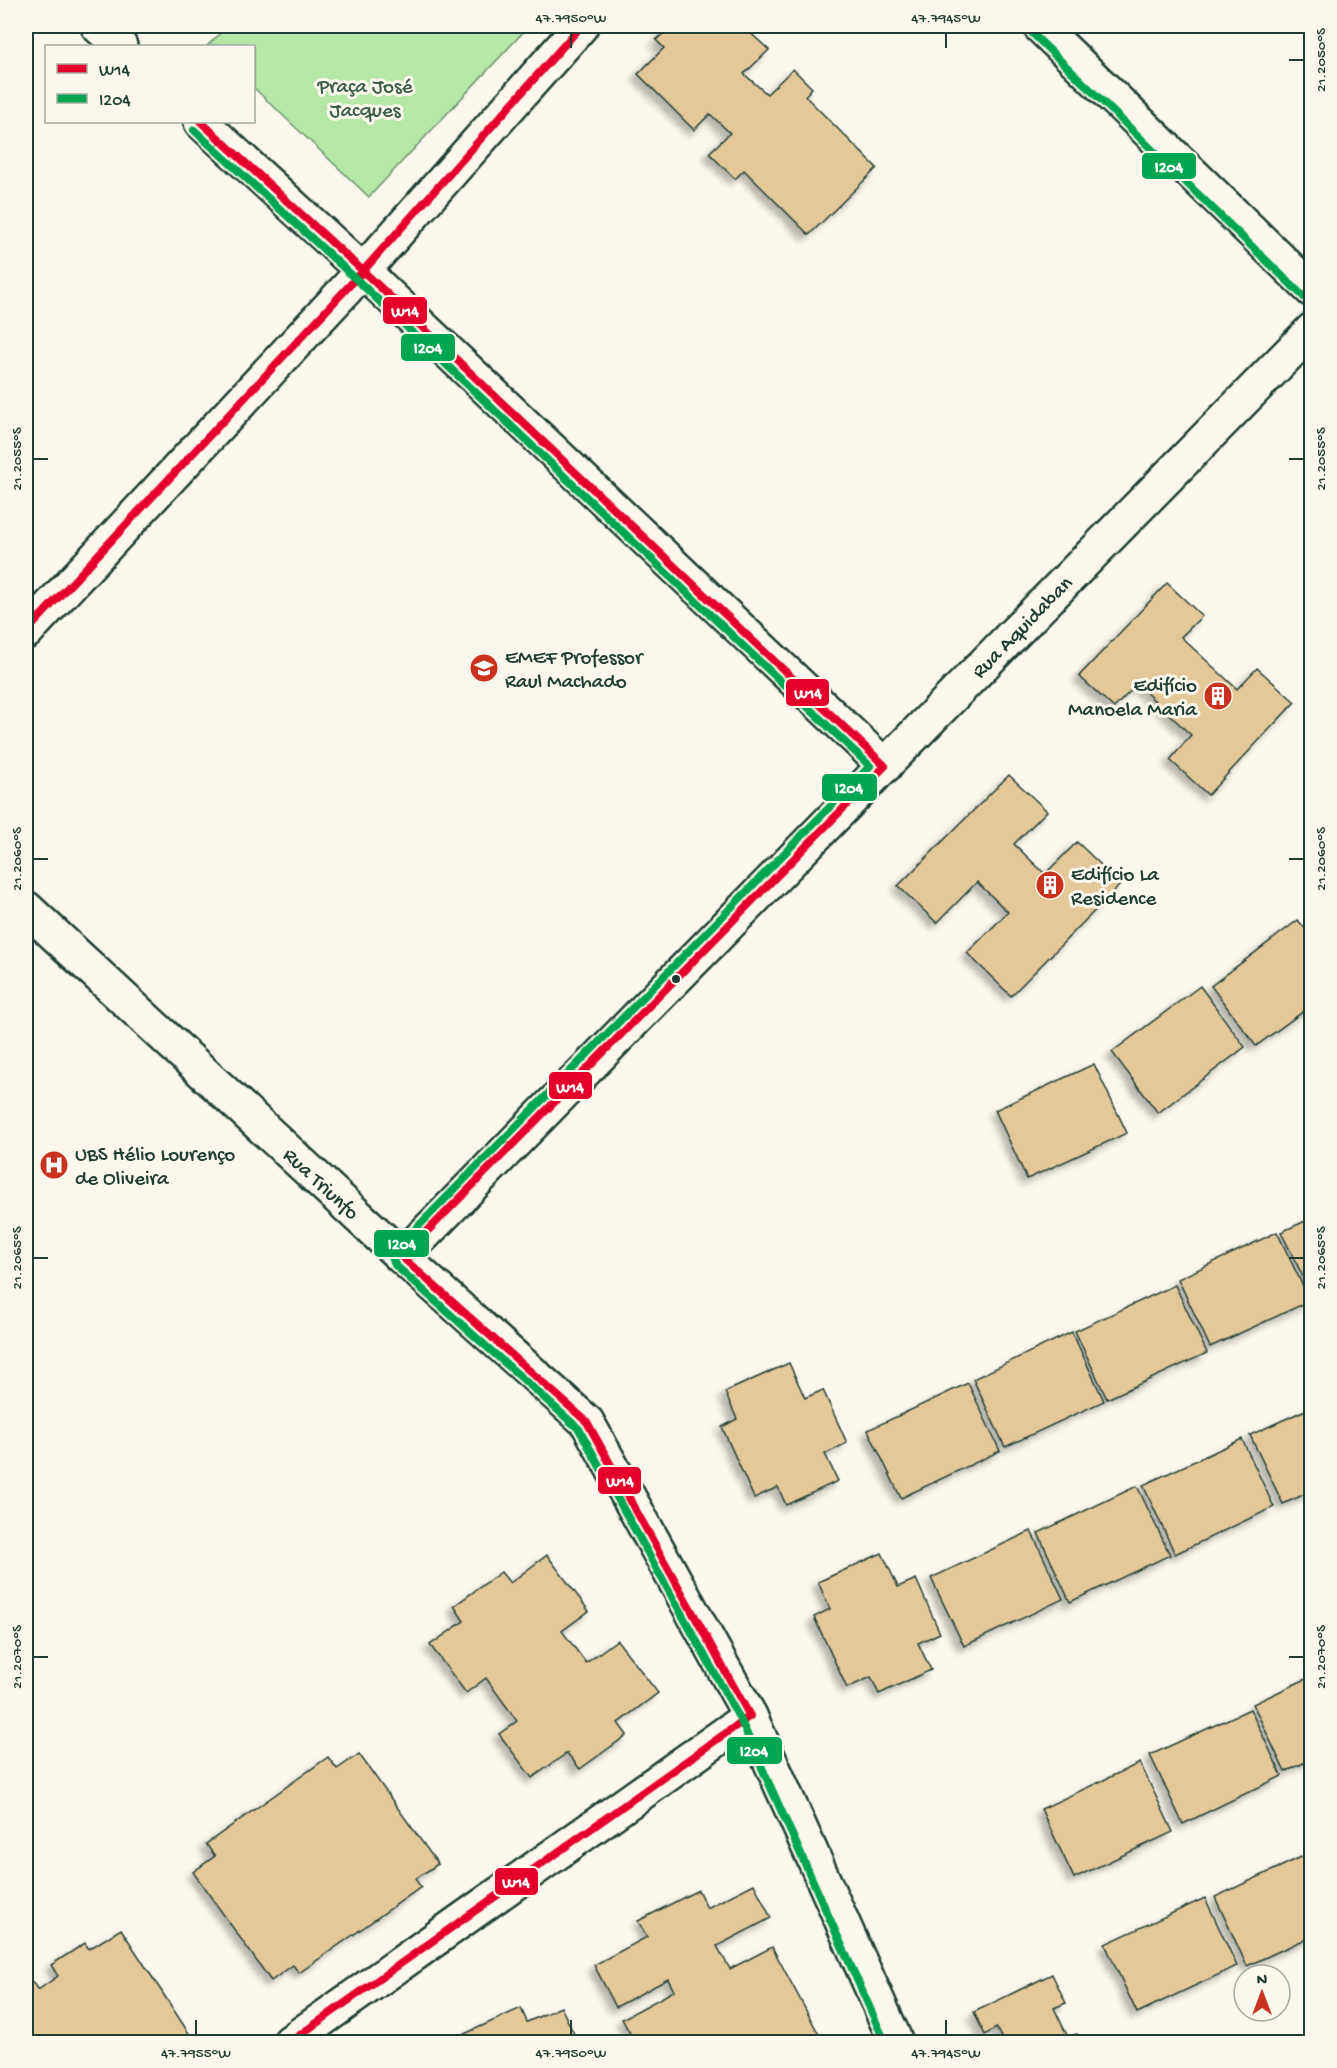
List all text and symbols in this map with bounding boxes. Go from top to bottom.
text: 47.7950°W [536,10,607,28]
text: 47.7945°W [911,10,981,28]
text: 21.2050°S [1313,28,1331,92]
legend [45,45,255,123]
text: W14 [99,61,131,82]
park label: Praça José Jacques [316,76,414,125]
text: I204 [99,91,131,112]
line badge: I204 [1141,152,1197,180]
text: I204 [1155,160,1184,179]
line badge: W14 [382,296,428,325]
text: W14 [390,304,419,323]
line badge: I204 [400,333,456,362]
text: I204 [414,341,443,360]
text: 21.2055°S [9,427,27,491]
text: 21.2055°S [1313,427,1331,491]
street label: Rua Aquidaban [968,572,1080,685]
place label: EMEF Professor Raul Machado [505,647,644,696]
school or university icon: EMEF Professor Raul Machado [468,652,500,684]
place label: Edifício Manoela Maria [1068,675,1198,724]
line badge: W14 [785,678,830,707]
building icon: Edifício Manoela Maria [1202,680,1234,712]
text: W14 [793,686,822,705]
line badge: I204 [821,773,878,802]
text: I204 [835,781,864,800]
text: 21.2060°S [9,827,27,891]
text: 21.2060°S [1313,827,1331,891]
place label: Edifício La Residence [1071,864,1160,913]
building icon: Edifício La Residence [1034,869,1066,901]
unlabelled marker [670,973,682,985]
line badge: W14 [548,1071,593,1100]
text: W14 [555,1080,584,1099]
place label: UBS Hélio Lourenço de Oliveira [75,1144,235,1193]
street label: Rua Triunfo [276,1144,363,1227]
hospital icon: UBS Hélio Lourenço de Oliveira [38,1149,70,1181]
text: 21.2065°S [9,1226,27,1290]
text: 21.2065°S [1313,1226,1331,1290]
line badge: I204 [373,1229,430,1258]
text: I204 [388,1237,417,1256]
line badge: W14 [597,1466,642,1495]
text: W14 [605,1474,634,1493]
text: 21.2070°S [9,1625,27,1689]
text: 21.2070°S [1313,1625,1331,1689]
line badge: I204 [726,1736,783,1765]
text: I204 [740,1744,769,1763]
line badge: W14 [494,1867,539,1896]
text: W14 [501,1875,530,1894]
north arrow [1232,1963,1292,2023]
text: N [1257,1972,1268,1991]
text: 47.7955°W [161,2045,231,2063]
text: 47.7950°W [536,2045,607,2063]
text: 47.7945°W [911,2045,981,2063]

